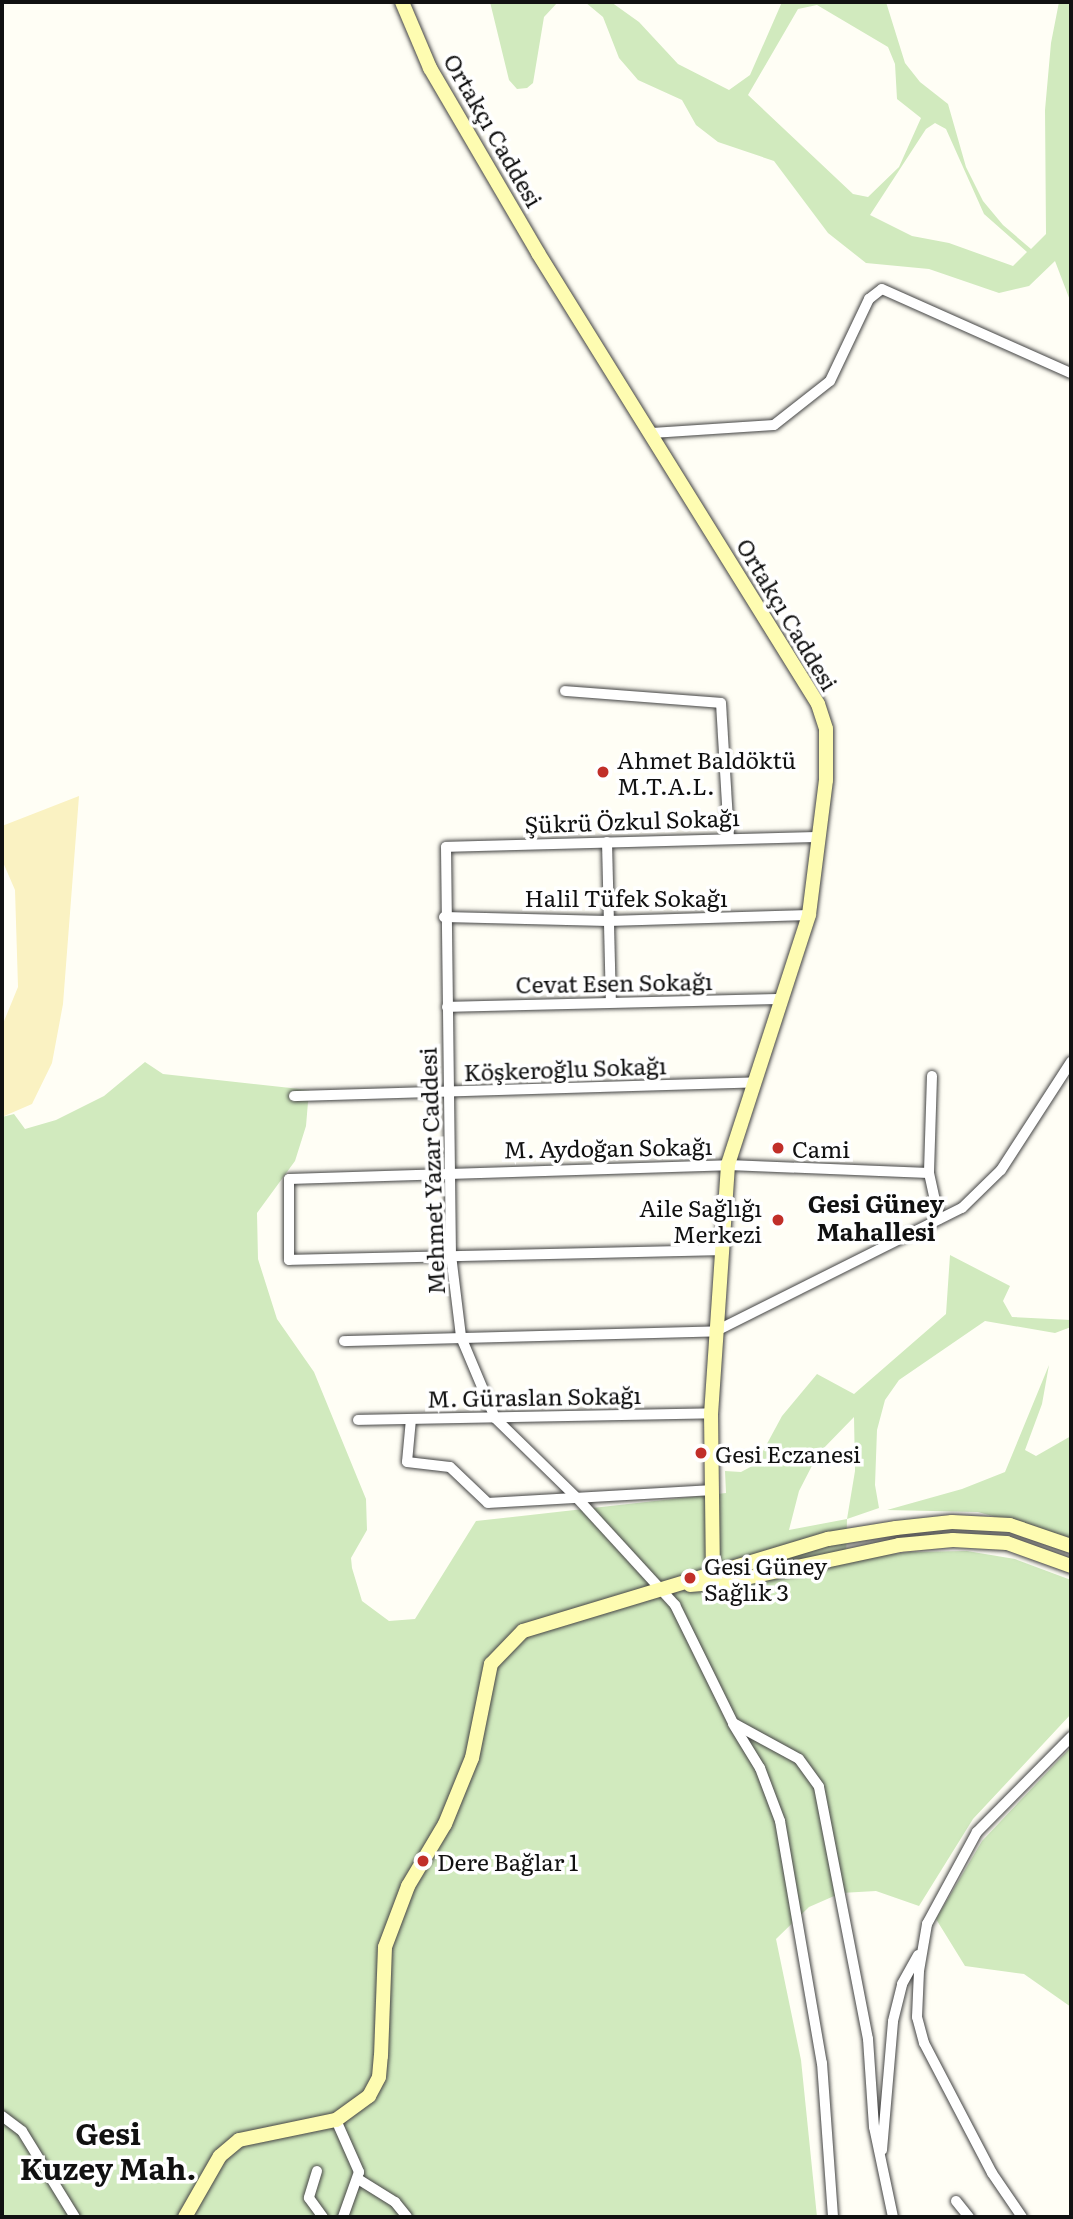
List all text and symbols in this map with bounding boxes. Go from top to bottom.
street label: Ortakçı Caddesi [439,48,549,212]
street label: Ortakçı Caddesi [732,533,844,695]
place label: Ahmet Baldöktü M.T.A.L. [617,745,796,799]
marker: Ahmet Baldöktü M.T.A.L. [595,764,611,780]
street label: Şükrü Özkul Sokağı [524,802,740,838]
street label: Halil Tüfek Sokağı [524,883,728,911]
street label: Cevat Esen Sokağı [515,966,713,998]
street label: Mehmet Yazar Caddesi [413,1047,449,1295]
street label: Köşkeroğlu Sokağı [463,1051,667,1085]
street label: M. Aydoğan Sokağı [503,1131,713,1163]
place label: Cami [792,1134,850,1162]
marker: Cami [770,1140,786,1156]
district label: Gesi Güney Mahallesi [808,1189,944,1245]
place label: Aile Sağlığı Merkezi [639,1193,762,1247]
marker: Aile Sağlığı Merkezi [768,1210,788,1230]
street label: M. Güraslan Sokağı [427,1380,641,1412]
place label: Gesi Eczanesi [715,1439,861,1467]
marker: Gesi Eczanesi [693,1445,709,1461]
place label: Gesi Güney Sağlık 3 [704,1551,827,1605]
marker: Gesi Güney Sağlık 3 [682,1570,698,1586]
place label: Dere Bağlar 1 [437,1847,578,1875]
marker: Dere Bağlar 1 [415,1853,431,1869]
district label: Gesi Kuzey Mah. [20,2114,196,2184]

